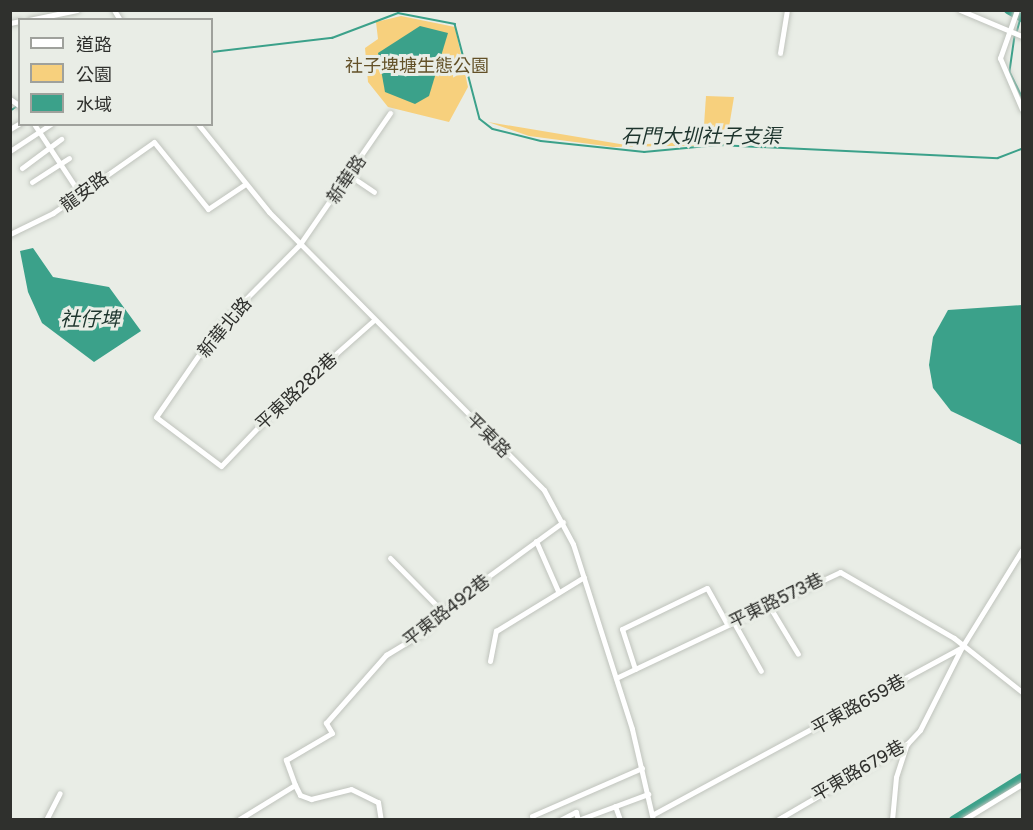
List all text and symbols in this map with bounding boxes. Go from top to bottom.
legend [18,18,213,126]
text: 道路 [76,33,112,55]
park label: 社子埤塘生態公園 [345,54,489,76]
text: 公園 [76,63,112,85]
text: 水域 [76,93,112,115]
water label: 石門大圳社子支渠 [621,123,781,147]
street label: 新華路 [322,151,370,207]
street label: 龍安路 [56,166,112,216]
street label: 新華北路 [193,292,255,362]
water label: 社仔埤 [60,306,120,330]
street label: 平東路282巷 [251,348,341,434]
street label: 平東路 [462,408,516,462]
street label: 平東路573巷 [725,568,827,632]
street label: 平東路492巷 [398,569,494,651]
street label: 平東路659巷 [807,669,909,739]
street label: 平東路679巷 [808,735,908,805]

